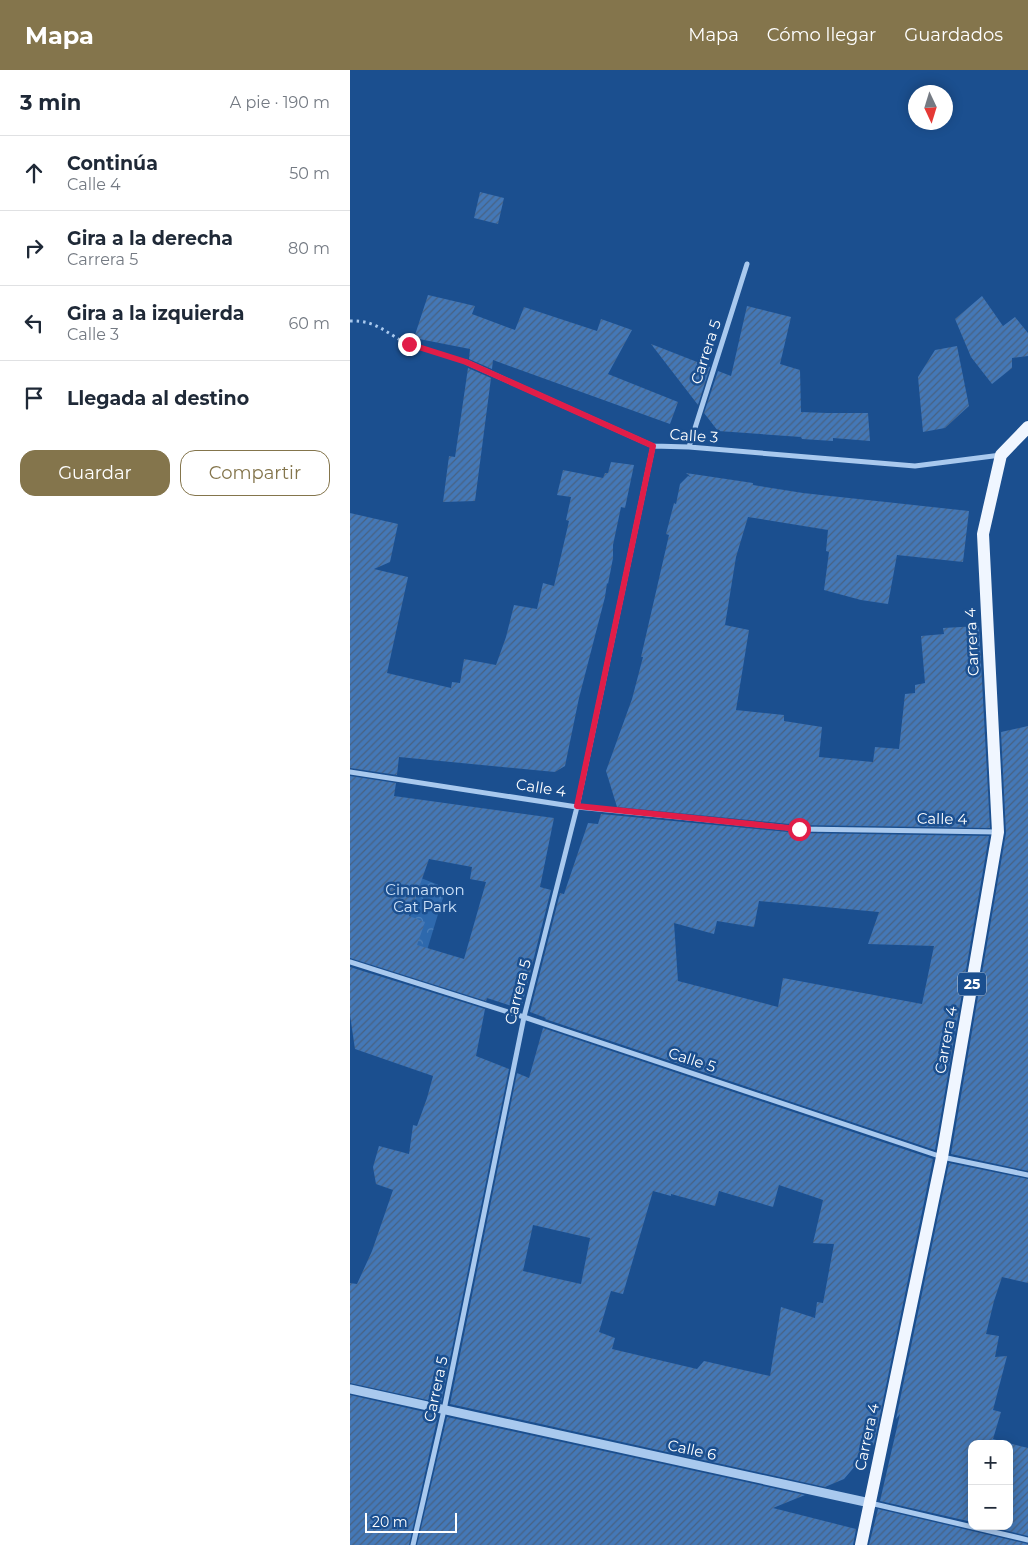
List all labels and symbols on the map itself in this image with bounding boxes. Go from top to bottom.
north arrow [908,85,953,130]
street label: Carrera 5 [686,317,725,387]
route end [398,333,421,356]
street label: Calle 3 [669,424,719,447]
street label: Carrera 4 [960,607,983,677]
street label: Calle 4 [515,774,568,801]
street label: Calle 4 [917,809,967,828]
route start [788,818,811,841]
park label: Cinnamon Cat Park [385,880,465,916]
street label: Carrera 5 [500,957,535,1027]
road number: 25 [958,972,986,996]
street label: Carrera 4 [930,1005,961,1075]
street label: Calle 5 [666,1043,718,1076]
street label: Carrera 5 [419,1354,452,1424]
street label: Carrera 4 [850,1401,883,1472]
street label: Calle 6 [666,1435,718,1464]
scale bar [365,1510,458,1533]

